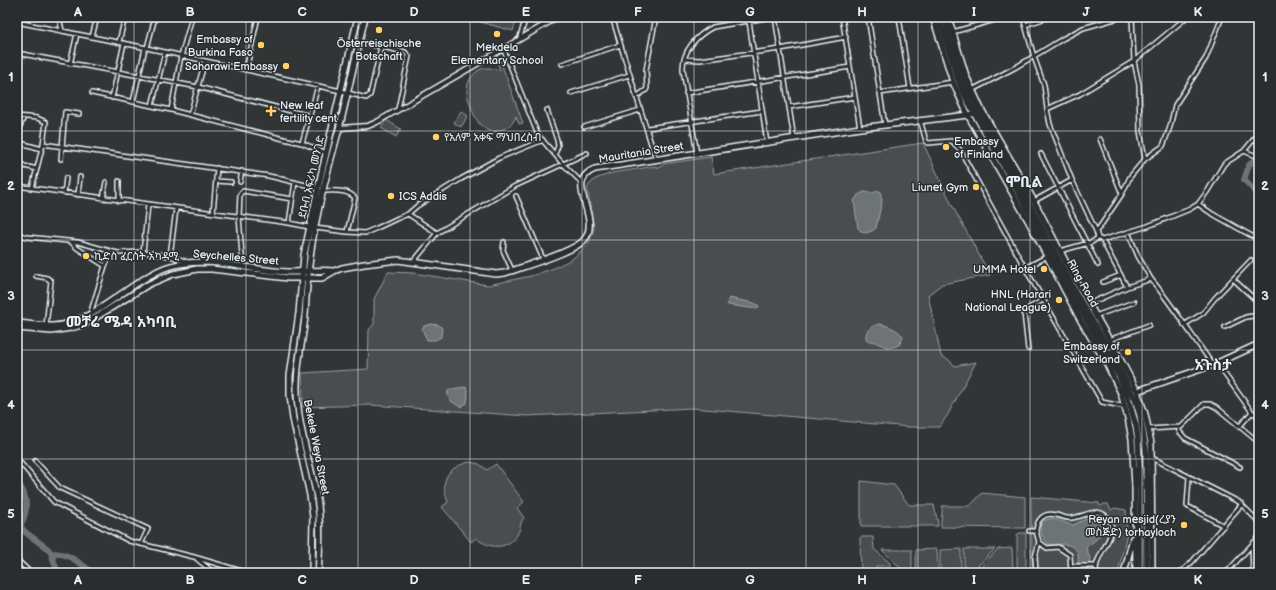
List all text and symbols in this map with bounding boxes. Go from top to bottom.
text: A [73,4,82,20]
text: B [185,4,195,20]
text: C [297,4,307,20]
text: D [409,4,419,20]
text: E [522,4,531,20]
text: F [634,4,642,20]
text: G [745,4,755,20]
text: H [857,4,867,20]
text: I [972,4,976,20]
text: J [1082,4,1090,20]
text: K [1194,4,1203,20]
marker: Österreischische Botschaft [374,25,384,35]
marker: Mekdela Elementary School [492,29,502,39]
place label: Embassy of Burkina Faso [188,33,254,59]
place label: Österreischische Botschaft [337,36,422,63]
marker: Embassy of Burkina Faso [256,40,266,50]
place label: Mekdela Elementary School [451,41,543,67]
place label: Saharawi Embassy [185,60,278,73]
marker: Saharawi Embassy [281,61,291,71]
text: 1 [8,69,14,85]
text: 1 [1262,69,1268,85]
place label: New leaf fertility cent [280,99,338,125]
marker: New leaf fertility cent [265,105,277,117]
place label: የአለም አቀፍ ማህበረስብ [444,131,541,144]
marker: የአለም አቀፍ ማህበረስብ [431,132,441,142]
street label: ደቡብ አፍሪካ መንገድ [296,134,327,220]
place label: Embassy of Finland [954,135,1003,161]
street label: Mauritania Street [598,139,685,166]
marker: Embassy of Finland [941,142,951,152]
district label: ሞቢል [1006,173,1042,192]
text: 2 [7,178,15,194]
text: 2 [1261,178,1269,194]
place label: Liunet Gym [912,181,968,194]
marker: Liunet Gym [971,182,981,192]
place label: ICS Addis [399,190,448,203]
marker: ICS Addis [386,191,396,201]
street label: Seychelles Street [193,247,280,268]
place label: ኪድስ ፈርስት አካዳሚ [94,250,180,263]
marker: ኪድስ ፈርስት አካዳሚ [81,251,91,261]
street label: Ring Road [1064,257,1101,309]
place label: UMMA Hotel [973,263,1036,276]
marker: UMMA Hotel [1039,264,1049,274]
text: 3 [7,288,15,304]
place label: HNL (Harari National League) [965,288,1051,314]
text: 3 [1261,288,1269,304]
marker: HNL (Harari National League) [1054,295,1064,305]
district label: መቻሬ ሜዳ አካባቢ [66,313,177,332]
place label: Embassy of Switzerland [1063,340,1121,366]
marker: Embassy of Switzerland [1123,347,1133,357]
district label: አጉስታ [1194,356,1232,375]
text: 4 [7,397,15,413]
text: 4 [1261,397,1269,413]
street label: Bekele Weya Street [301,398,332,496]
text: 5 [7,506,15,522]
text: 5 [1261,506,1269,522]
place label: Reyan mesjid(ረያን መስጅድ) torhayloch [1085,513,1177,539]
marker: Reyan mesjid(ረያን መስጅድ) torhayloch [1179,520,1189,530]
text: A [73,572,82,588]
text: B [185,572,195,588]
text: C [297,572,307,588]
text: D [409,572,419,588]
text: E [522,572,531,588]
text: F [634,572,642,588]
text: G [745,572,755,588]
text: H [857,572,867,588]
text: I [972,572,976,588]
text: J [1082,572,1090,588]
text: K [1194,572,1203,588]

